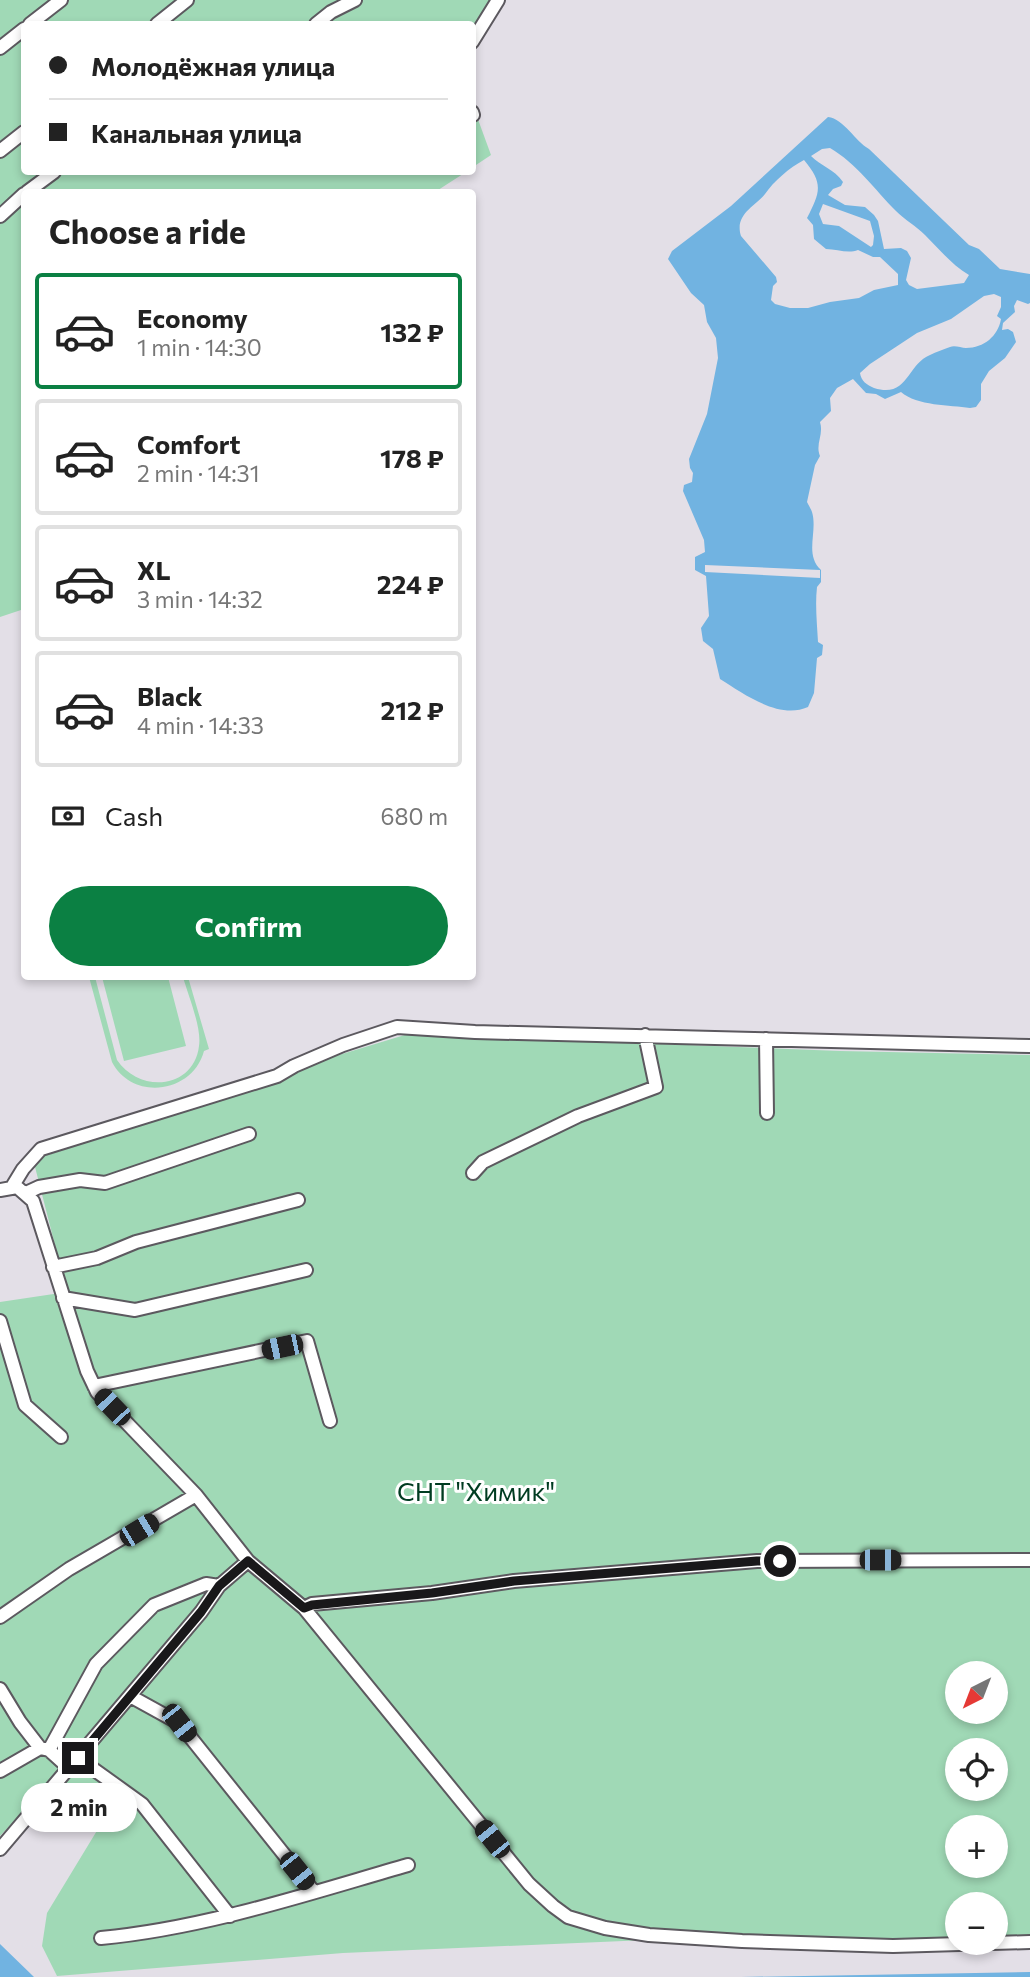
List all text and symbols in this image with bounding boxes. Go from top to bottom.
text: Молодёжная улица [91,50,335,81]
text: Канальная улица [91,117,302,148]
text: Choose a ride [49,211,246,251]
icon: car [53,300,116,363]
text: Economy [137,302,248,333]
text: 132 ₽ [380,316,444,347]
text: 1 min · 14:30 [137,333,262,361]
icon: car [53,426,116,489]
text: Comfort [137,428,240,459]
text: 178 ₽ [380,442,444,473]
text: 2 min · 14:31 [137,459,260,487]
icon: car [53,552,116,615]
text: XL [137,554,171,585]
text: 224 ₽ [377,568,444,599]
text: 3 min · 14:32 [137,585,263,613]
icon: car [53,678,116,741]
text: Black [137,680,203,711]
text: 212 ₽ [381,694,444,725]
text: 4 min · 14:33 [137,711,264,739]
icon: cash [49,797,87,835]
text: Cash [105,800,163,831]
text: 680 m [381,802,448,830]
button: Confirm [49,886,448,966]
car [260,1332,305,1362]
car [90,1385,135,1429]
park label: СНТ "Химик" [397,1475,555,1506]
car [116,1510,163,1550]
route start [764,1545,796,1577]
car [860,1550,902,1571]
north arrow [945,1661,1008,1724]
map controls [945,1661,1008,1955]
car [158,1700,201,1746]
button: locate [945,1738,1008,1801]
route end [62,1742,94,1774]
callout: 2 min [20,1782,136,1831]
text: 2 min [50,1793,108,1821]
button: + [945,1815,1008,1878]
car [471,1816,514,1862]
car [276,1848,319,1894]
button: − [945,1892,1008,1955]

